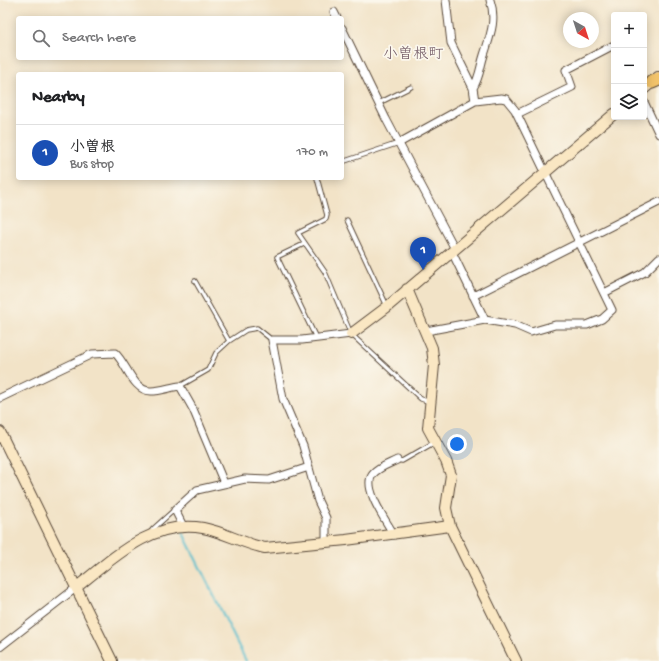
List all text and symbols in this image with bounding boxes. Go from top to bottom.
north arrow [563,12,599,48]
map controls [611,12,647,120]
button: + [611,12,647,48]
search box [16,16,344,60]
icon: search [30,27,52,49]
text: Search here [62,29,136,47]
district label: 小曽根町 [383,45,444,64]
button: − [611,48,647,84]
button: layers [611,84,647,120]
text: Nearby [32,88,85,108]
text: 小曽根 [70,139,115,157]
text: 1 [42,145,48,160]
text: 170 m [296,145,328,160]
text: Bus stop [70,157,114,172]
pin: 1 [410,237,436,270]
your location [447,434,467,454]

